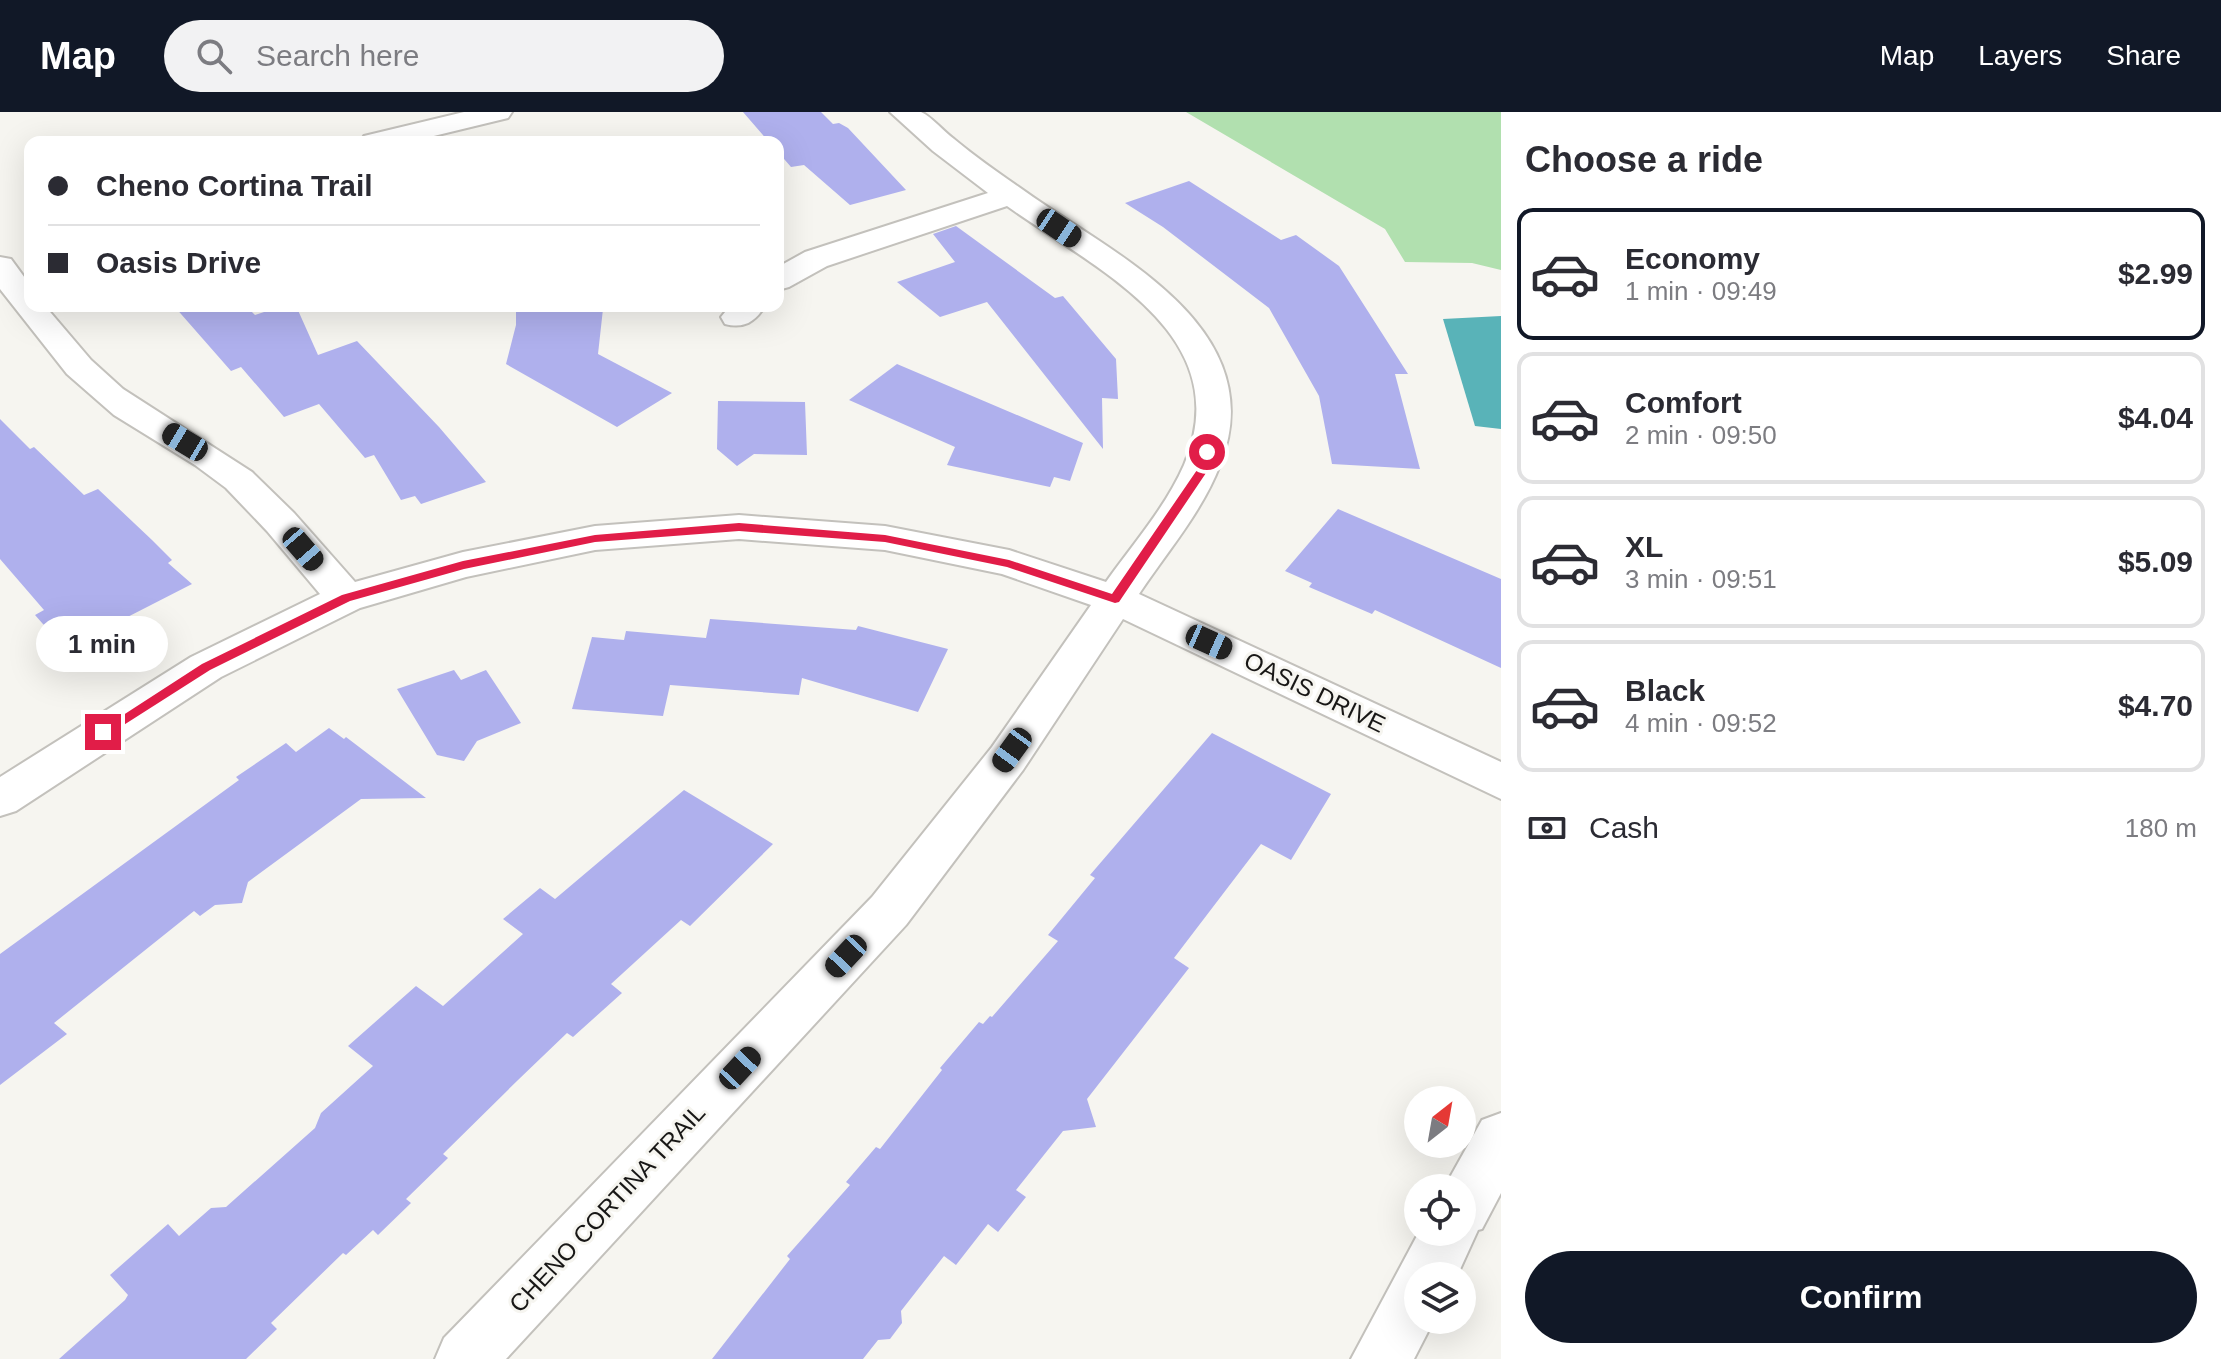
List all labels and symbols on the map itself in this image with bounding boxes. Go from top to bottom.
car [1032,205,1086,251]
car [158,419,212,465]
route start [1189,434,1225,470]
car [278,523,328,575]
callout: 1 min [37,616,169,672]
car [1182,621,1236,663]
street label: OASIS DRIVE [1240,646,1390,738]
route end [85,714,121,750]
car [988,724,1036,776]
car [821,930,871,982]
car [715,1042,765,1094]
north arrow [1404,1086,1476,1158]
street label: CHENO CORTINA TRAIL [504,1099,710,1317]

